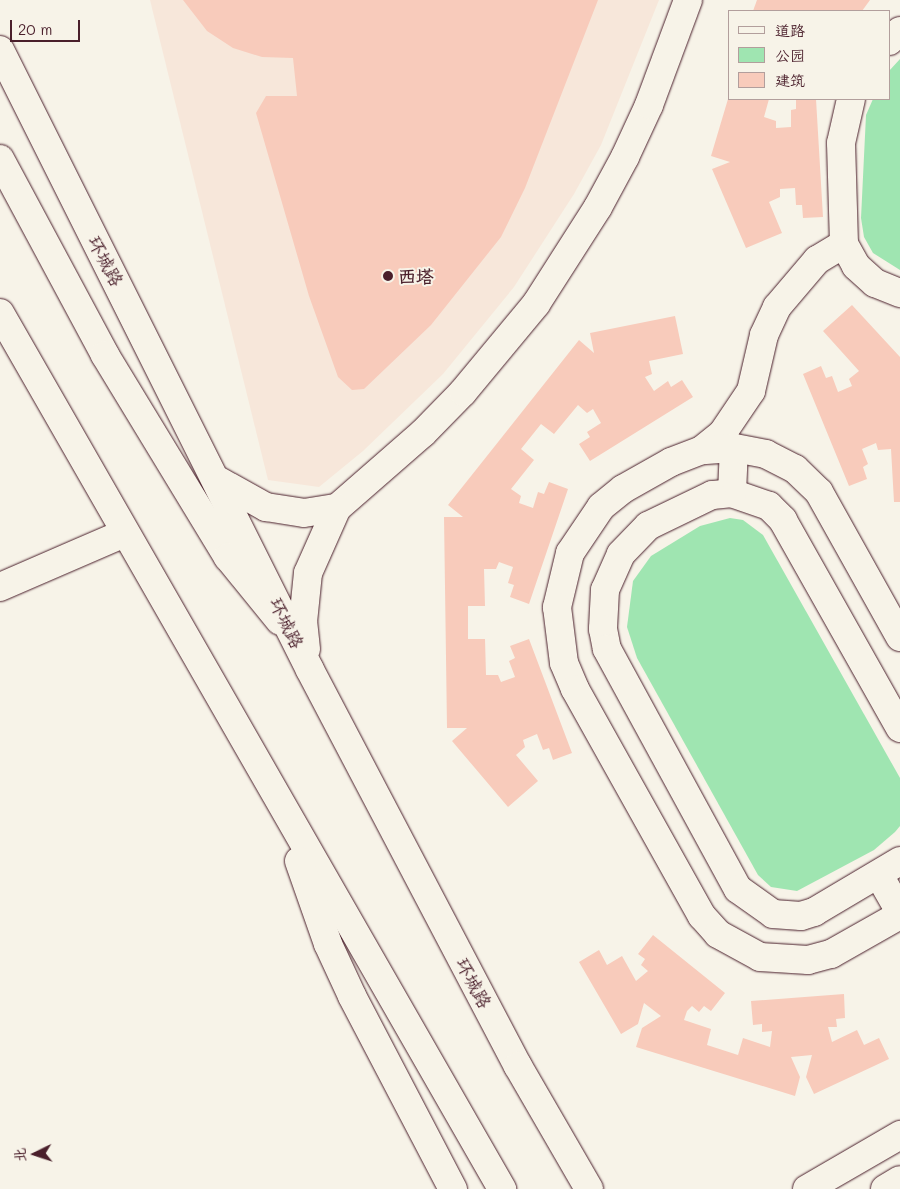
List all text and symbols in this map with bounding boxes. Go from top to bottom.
scale bar [12,10,82,42]
legend [728,10,890,100]
text: 20 m [18,19,52,39]
text: 道路 [775,20,805,40]
text: 公园 [775,45,805,65]
text: 建筑 [775,70,805,90]
street label: 环城路 [84,232,128,290]
place label: 西塔 [398,265,434,287]
marker: 西塔 [382,270,394,282]
street label: 环城路 [265,594,309,652]
street label: 环城路 [452,954,496,1012]
north arrow [10,1129,60,1179]
text: 北 [10,1147,30,1163]

